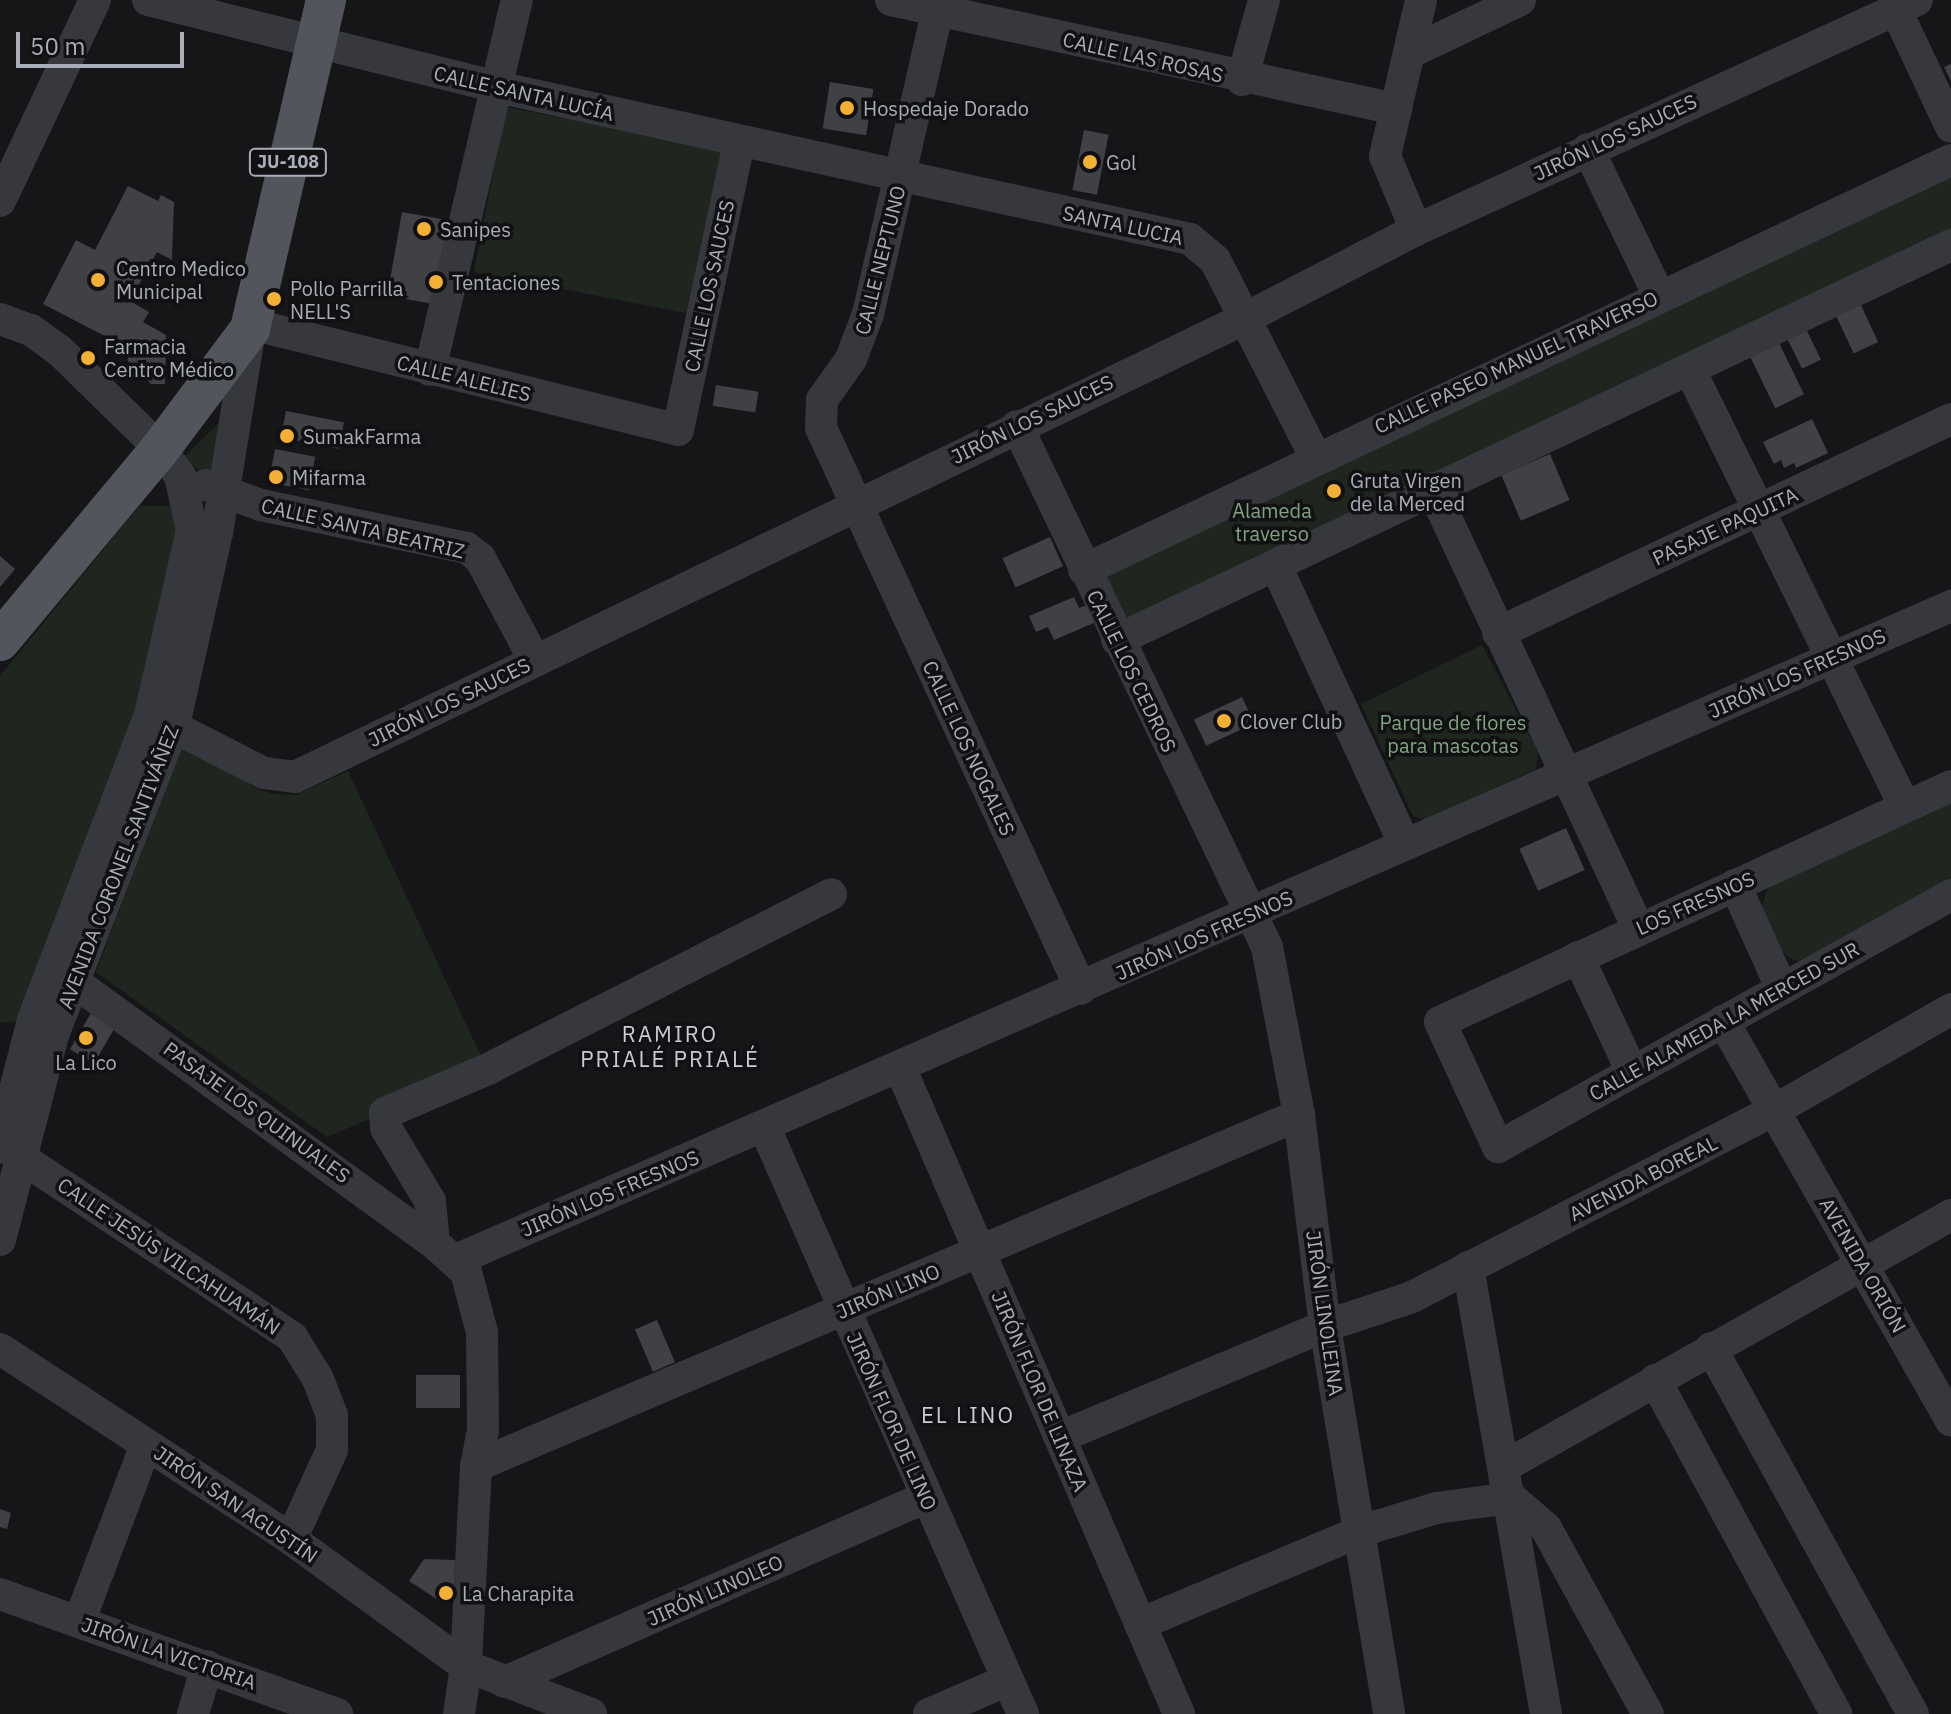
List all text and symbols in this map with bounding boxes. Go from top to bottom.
scale bar [20,16,188,66]
street label: CALLE LAS ROSAS [1060,27,1226,87]
text: 50 m [30,30,85,62]
street label: CALLE SANTA LUCÍA [432,61,616,125]
street label: JIRÓN LOS SAUCES [1530,89,1700,185]
place label: Hospedaje Dorado [863,96,1029,120]
marker: Hospedaje Dorado [838,99,856,117]
road number: JU-108 [248,148,328,176]
place label: Gol [1106,150,1137,174]
marker: Gol [1081,153,1099,171]
street label: CALLE NEPTUNO [850,183,910,337]
street label: CALLE LOS SAUCES [679,198,739,374]
street label: SANTA LUCIA [1061,201,1185,249]
place label: Sanipes [440,217,511,241]
marker: Sanipes [415,220,433,238]
place label: Centro Medico Municipal [116,256,246,303]
marker: Centro Medico Municipal [87,269,109,291]
place label: Tentaciones [452,270,561,294]
marker: Tentaciones [427,273,445,291]
place label: Pollo Parrilla NELL'S [290,276,403,323]
street label: CALLE PASEO MANUEL TRAVERSO [1371,286,1661,438]
marker: Pollo Parrilla NELL'S [265,290,283,308]
place label: Farmacia Centro Médico [104,334,234,381]
marker: Farmacia Centro Médico [79,349,97,367]
street label: CALLE ALELIES [394,350,534,406]
street label: JIRÓN LOS SAUCES [947,369,1117,469]
place label: SumakFarma [303,424,421,448]
marker: SumakFarma [278,427,296,445]
place label: Mifarma [292,465,366,489]
marker: Mifarma [267,468,285,486]
place label: Gruta Virgen de la Merced [1350,468,1465,515]
marker: Gruta Virgen de la Merced [1325,482,1343,500]
street label: PASAJE PAQUITA [1649,482,1801,570]
street label: CALLE SANTA BEATRIZ [259,493,467,563]
park label: Alameda traverso [1232,499,1312,546]
street label: CALLE LOS CEDROS [1082,586,1182,756]
street label: JIRÓN LOS FRESNOS [1705,623,1889,723]
street label: JIRÓN LOS SAUCES [364,652,534,752]
street label: CALLE LOS NOGALES [918,657,1020,839]
place label: Clover Club [1240,709,1342,733]
park label: Parque de flores para mascotas [1380,711,1526,758]
marker: Clover Club [1215,712,1233,730]
street label: AVENIDA CORONEL SANTIVÁÑEZ [53,722,183,1012]
street label: LOS FRESNOS [1632,866,1758,940]
street label: JIRÓN LOS FRESNOS [1112,885,1296,985]
street label: CALLE ALAMEDA LA MERCED SUR [1585,937,1863,1105]
district label: RAMIRO PRIALÉ PRIALÉ [580,1020,760,1072]
marker: La Lico [77,1029,95,1047]
street label: PASAJE LOS QUINUALES [159,1036,355,1188]
place label: La Lico [55,1050,117,1074]
street label: AVENIDA BOREAL [1565,1130,1721,1226]
street label: JIRÓN LOS FRESNOS [517,1145,703,1241]
street label: CALLE JESÚS VILCAHUAMÁN [53,1172,285,1340]
street label: AVENIDA ORIÓN [1815,1193,1911,1337]
street label: JIRÓN LINOLEINA [1302,1229,1348,1397]
street label: JIRÓN LINO [833,1258,943,1324]
street label: JIRÓN FLOR DE LINAZA [987,1287,1093,1495]
street label: JIRÓN FLOR DE LINO [842,1328,942,1514]
district label: EL LINO [921,1402,1015,1428]
street label: JIRÓN SAN AGUSTÍN [150,1440,322,1568]
street label: JIRÓN LINOLEO [643,1549,787,1631]
place label: La Charapita [462,1581,574,1605]
marker: La Charapita [437,1584,455,1602]
street label: JIRÓN LA VICTORIA [78,1612,260,1694]

